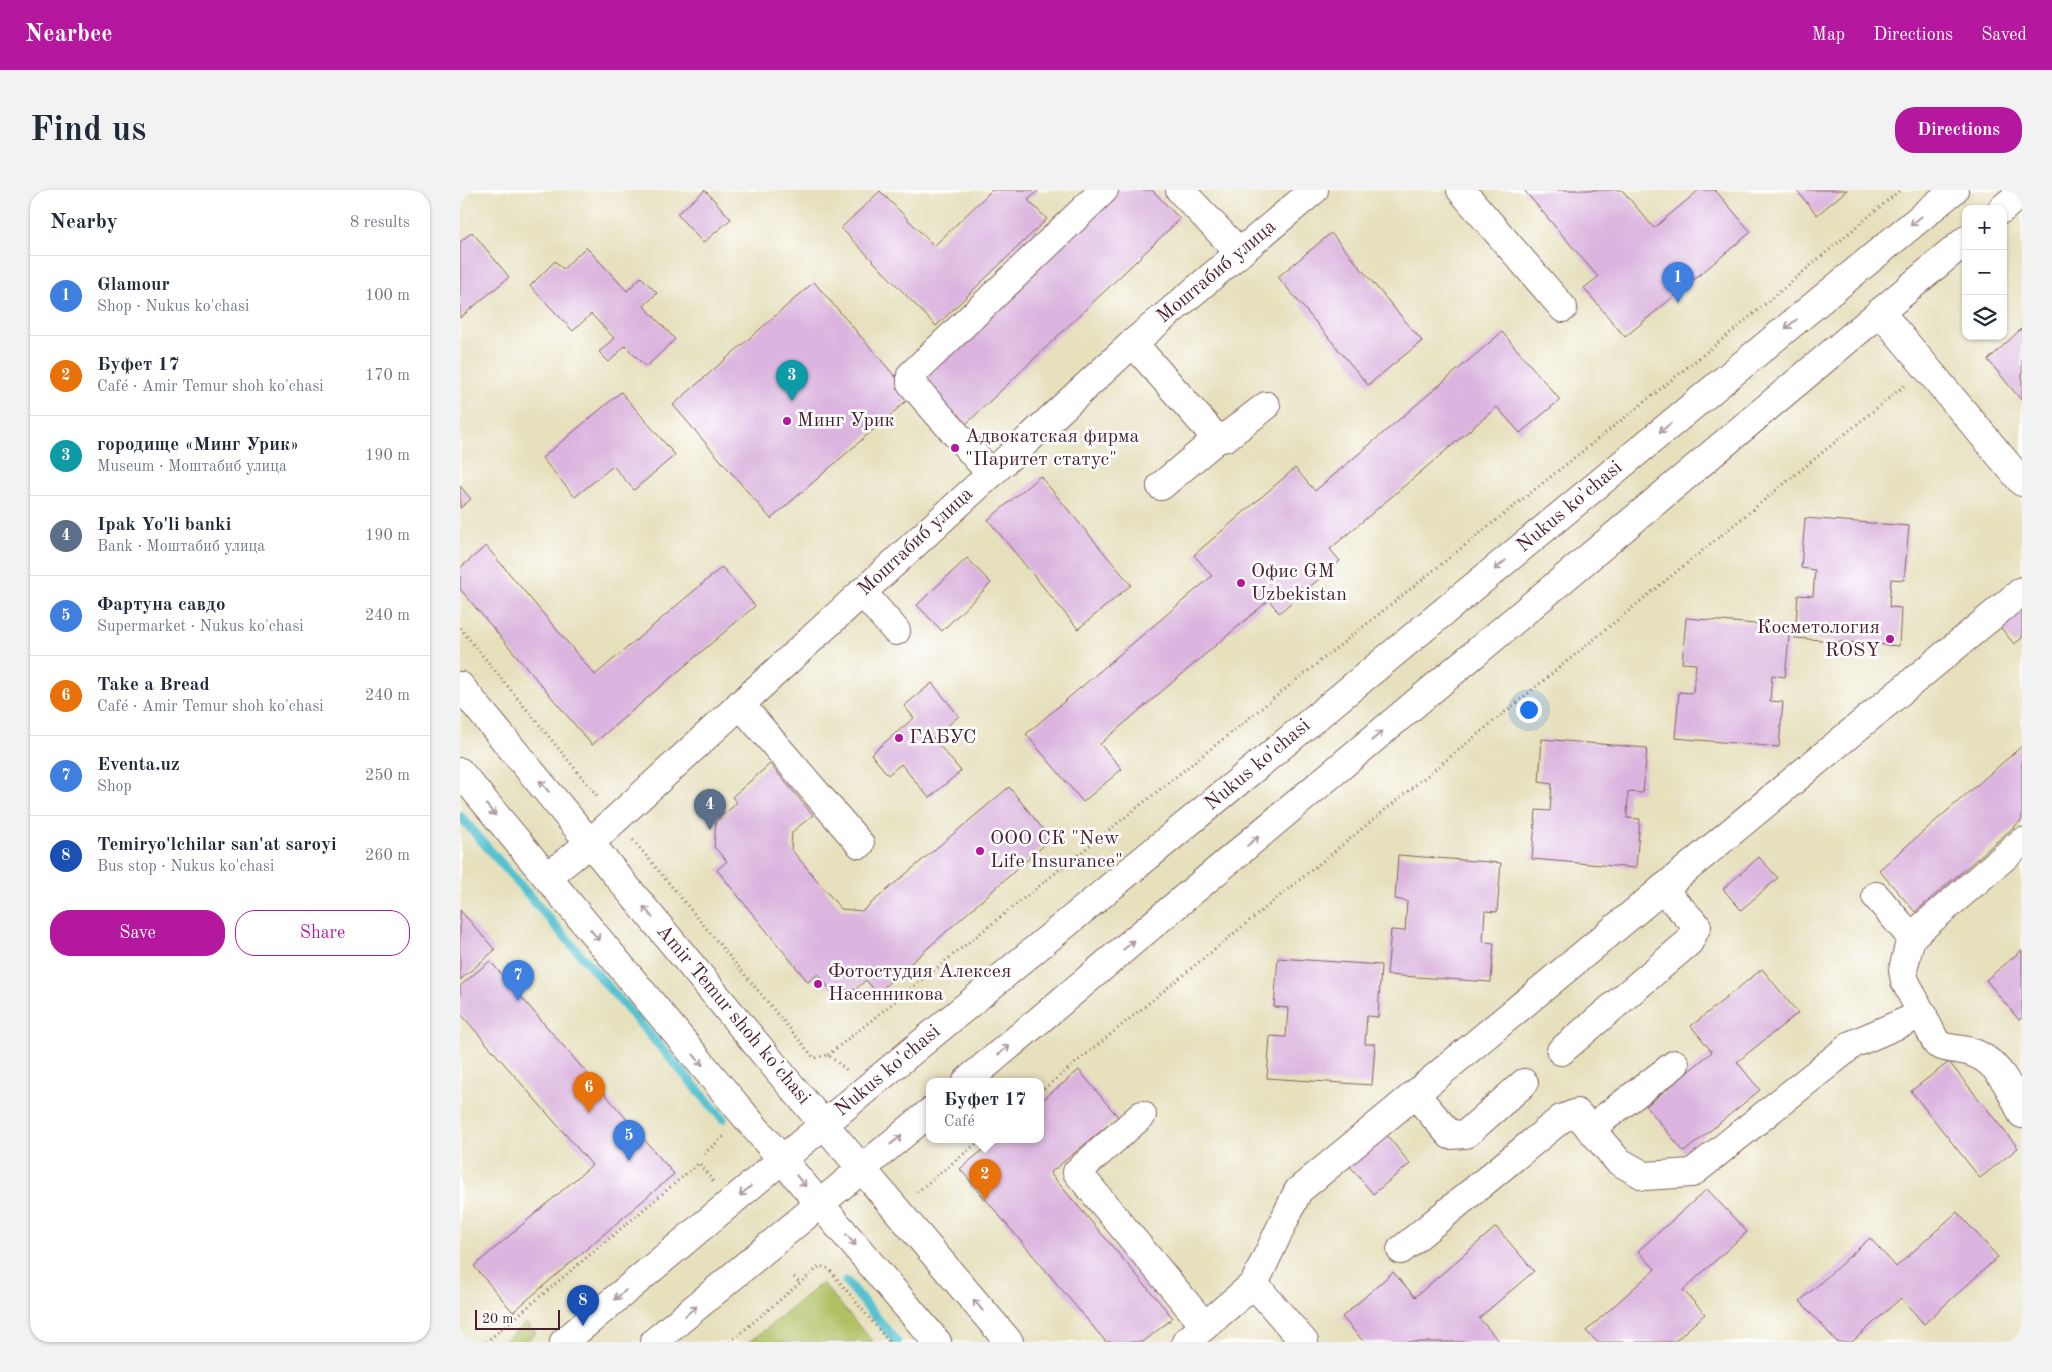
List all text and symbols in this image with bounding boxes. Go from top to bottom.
text: Nearbee [25,23,113,47]
text: Map [1812,26,1845,44]
text: Directions [1873,26,1953,44]
text: Saved [1981,26,2027,44]
button: Directions [1895,107,2022,153]
text: Find us [30,113,146,148]
map controls [1962,205,2007,340]
button: + [1962,205,2007,250]
text: Nearby [50,212,118,233]
text: 8 results [350,215,410,231]
one-way arrow [1910,215,1923,226]
street label: Моштабиб улица [1154,217,1280,327]
button: − [1962,250,2007,295]
pin: 1 [1662,262,1694,303]
text: Glamour [97,276,170,295]
text: 1 [61,288,71,304]
text: 100 m [365,288,410,304]
button: layers [1962,295,2007,340]
text: Shop · Nukus ko'chasi [97,299,249,315]
one-way arrow [1784,319,1797,330]
text: Буфет 17 [97,356,180,375]
pin: 3 [776,360,808,401]
text: 2 [61,368,71,384]
text: 170 m [365,368,410,384]
text: Café · Amir Temur shoh ko'chasi [97,379,324,395]
place label: Минг Урик [797,411,895,431]
marker: Минг Урик [781,415,793,427]
one-way arrow [1659,422,1672,433]
place label: Адвокатская фирма "Паритет статус" [965,427,1140,470]
text: городище «Минг Урик» [97,436,299,455]
marker: Адвокатская фирма "Паритет статус" [949,442,961,454]
text: 3 [61,448,71,464]
text: 190 m [365,448,410,464]
street label: Nukus ko'chasi [1514,458,1626,556]
text: Museum · Моштабиб улица [97,459,287,475]
street label: Моштабиб улица [855,484,977,600]
text: Ipak Yo'li banki [97,516,231,535]
text: 4 [61,528,71,544]
text: 190 m [365,528,410,544]
text: Bank · Моштабиб улица [97,539,265,555]
one-way arrow [1493,559,1506,570]
place label: Офис GM Uzbekistan [1251,562,1347,605]
marker: Офис GM Uzbekistan [1235,577,1247,589]
text: Фартуна савдо [97,596,226,615]
text: 5 [61,608,71,624]
text: 240 m [365,608,410,624]
place label: Косметология ROSY [1757,618,1880,661]
text: Supermarket · Nukus ko'chasi [97,619,304,635]
marker: Косметология ROSY [1884,633,1896,645]
text: Take a Bread [97,676,210,695]
text: 6 [61,688,71,704]
text: 240 m [365,688,410,704]
your location [1516,697,1542,723]
text: Café · Amir Temur shoh ko'chasi [97,699,324,715]
street label: Nukus ko'chasi [1202,716,1314,814]
place label: ГАБУС [909,728,976,748]
one-way arrow [1370,731,1383,742]
marker: ГАБУС [893,732,905,744]
text: Eventa.uz [97,756,180,775]
text: 7 [61,768,71,784]
text: 250 m [365,768,410,784]
text: Shop [97,779,132,795]
one-way arrow [539,780,550,793]
pin: 4 [694,789,726,830]
one-way arrow [486,803,497,816]
place label: ООО СК "New Life Insurance" [990,829,1123,872]
one-way arrow [1246,835,1259,846]
text: Temiryo'lchilar san'at saroyi [97,836,337,855]
marker: ООО СК "New Life Insurance" [974,845,986,857]
text: 8 [61,848,71,864]
text: 260 m [365,848,410,864]
text: Bus stop · Nukus ko'chasi [97,859,274,875]
one-way arrow [642,905,653,918]
button: Save [50,910,225,956]
button: Share [235,910,410,956]
street label: Amir Temur shoh ko'chasi [652,921,814,1109]
one-way arrow [589,928,600,941]
one-way arrow [1122,940,1135,951]
pin: 7 [502,960,534,1001]
place label: Фотостудия Алексея Насенникова [828,962,1011,1005]
marker: Фотостудия Алексея Насенникова [812,978,824,990]
street label: Nukus ko'chasi [832,1022,944,1120]
one-way arrow [997,1045,1010,1056]
one-way arrow [693,1053,704,1066]
pin: 6 [573,1072,605,1113]
popup [926,1078,1044,1143]
text: Буфет 17 [944,1091,1026,1110]
text: Café [944,1114,975,1130]
pin: 5 [613,1120,645,1161]
one-way arrow [889,1135,902,1146]
pin: 2 [969,1159,1001,1200]
one-way arrow [795,1175,807,1188]
one-way arrow [739,1185,752,1197]
one-way arrow [845,1233,857,1246]
pin: 8 [567,1285,599,1326]
one-way arrow [614,1289,627,1300]
one-way arrow [972,1298,983,1311]
one-way arrow [684,1305,697,1316]
scale bar [475,1307,560,1330]
text: 20 m [482,1312,513,1326]

